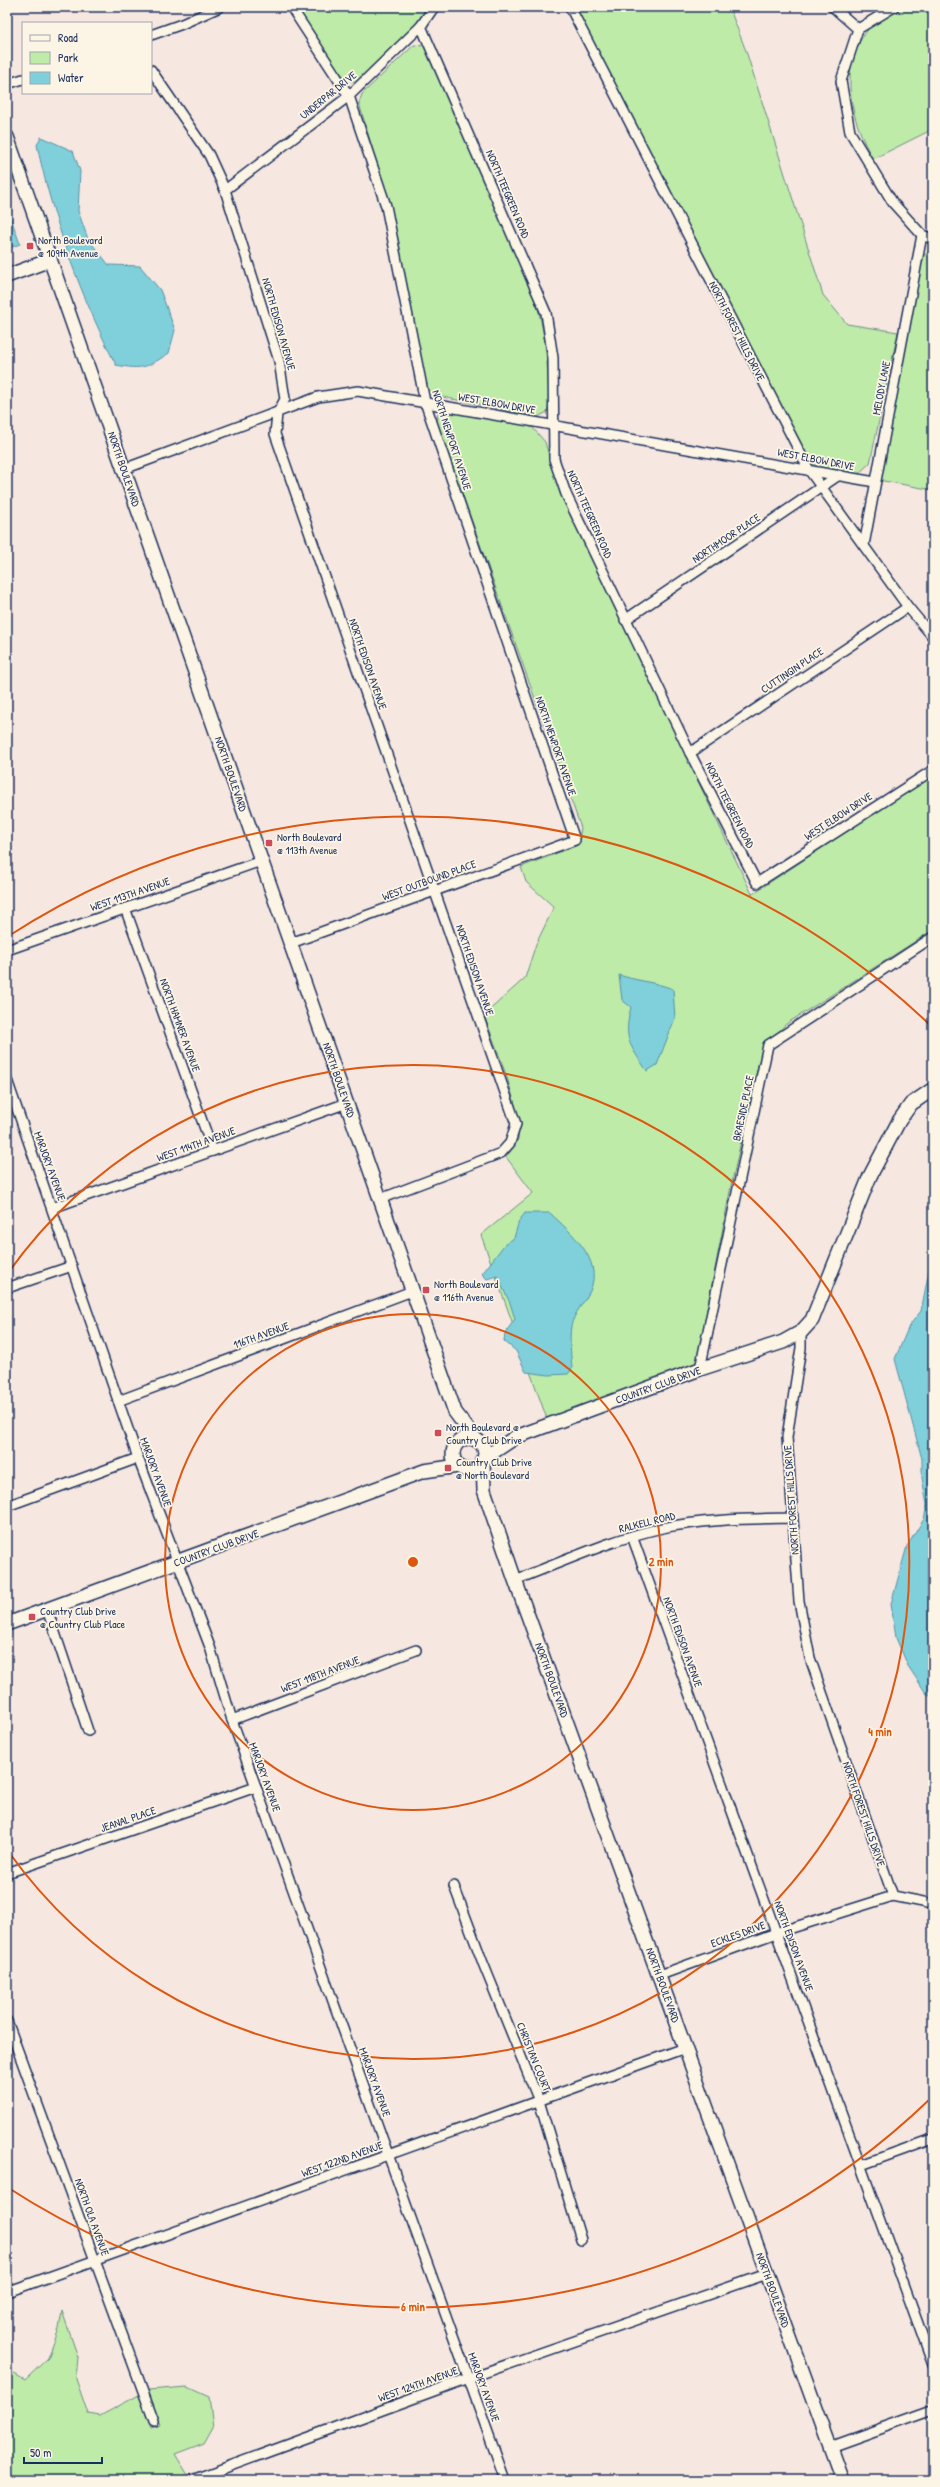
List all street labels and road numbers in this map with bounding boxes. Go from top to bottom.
street label: UNDERPAR DRIVE [297,68,359,122]
street label: NORTH TEEGREEN ROAD [483,148,533,241]
street label: NORTH EDISON AVENUE [259,276,299,372]
street label: NORTH FOREST HILLS DRIVE [706,279,768,383]
street label: MELODY LANE [869,360,893,416]
street label: NORTH NEWPORT AVENUE [429,388,475,492]
street label: WEST ELBOW DRIVE [457,389,537,417]
street label: NORTH BOULEVARD [105,430,144,509]
street label: WEST ELBOW DRIVE [776,445,856,473]
street label: NORTH TEEGREEN ROAD [564,468,616,561]
street label: NORTHMOOR PLACE [689,510,763,566]
street label: NORTH EDISON AVENUE [346,617,390,711]
street label: CUTTINGIN PLACE [758,644,826,696]
street label: NORTH NEWPORT AVENUE [532,694,580,798]
street label: NORTH BOULEVARD [212,735,251,814]
street label: NORTH TEEGREEN ROAD [702,760,758,851]
street label: WEST ELBOW DRIVE [801,789,875,843]
street label: WEST OUTBOUND PLACE [380,857,478,903]
street label: WEST 113TH AVENUE [88,874,172,914]
street label: NORTH EDISON AVENUE [453,923,497,1017]
street label: NORTH HAMNER AVENUE [157,976,203,1074]
street label: NORTH BOULEVARD [320,1041,359,1120]
street label: BRAESIDE PLACE [729,1074,757,1142]
street label: WEST 114TH AVENUE [155,1123,237,1165]
street label: MARJORY AVENUE [31,1129,69,1203]
street label: 116TH AVENUE [231,1318,291,1352]
street label: COUNTRY CLUB DRIVE [613,1363,703,1407]
street label: MARJORY AVENUE [137,1435,175,1509]
street label: NORTH FOREST HILLS DRIVE [780,1445,802,1555]
street label: RALKELL ROAD [617,1508,677,1536]
street label: COUNTRY CLUB DRIVE [171,1526,261,1570]
street label: NORTH EDISON AVENUE [660,1595,706,1689]
street label: NORTH BOULEVARD [532,1641,572,1720]
street label: WEST 118TH AVENUE [279,1653,361,1695]
street label: MARJORY AVENUE [246,1740,284,1814]
street label: NORTH FOREST HILLS DRIVE [839,1760,889,1868]
street label: JEANAL PLACE [98,1803,158,1835]
street label: NORTH EDISON AVENUE [771,1899,817,1993]
street label: ECKLES DRIVE [709,1918,767,1950]
street label: NORTH BOULEVARD [643,1946,683,2025]
street label: CHRISTIAN COURT [514,2020,555,2095]
street label: MARJORY AVENUE [356,2045,394,2119]
street label: WEST 122ND AVENUE [299,2138,385,2180]
street label: NORTH OLA AVENUE [72,2177,112,2258]
street label: NORTH BOULEVARD [753,2251,793,2330]
street label: MARJORY AVENUE [465,2350,503,2424]
street label: WEST 124TH AVENUE [376,2363,460,2405]

